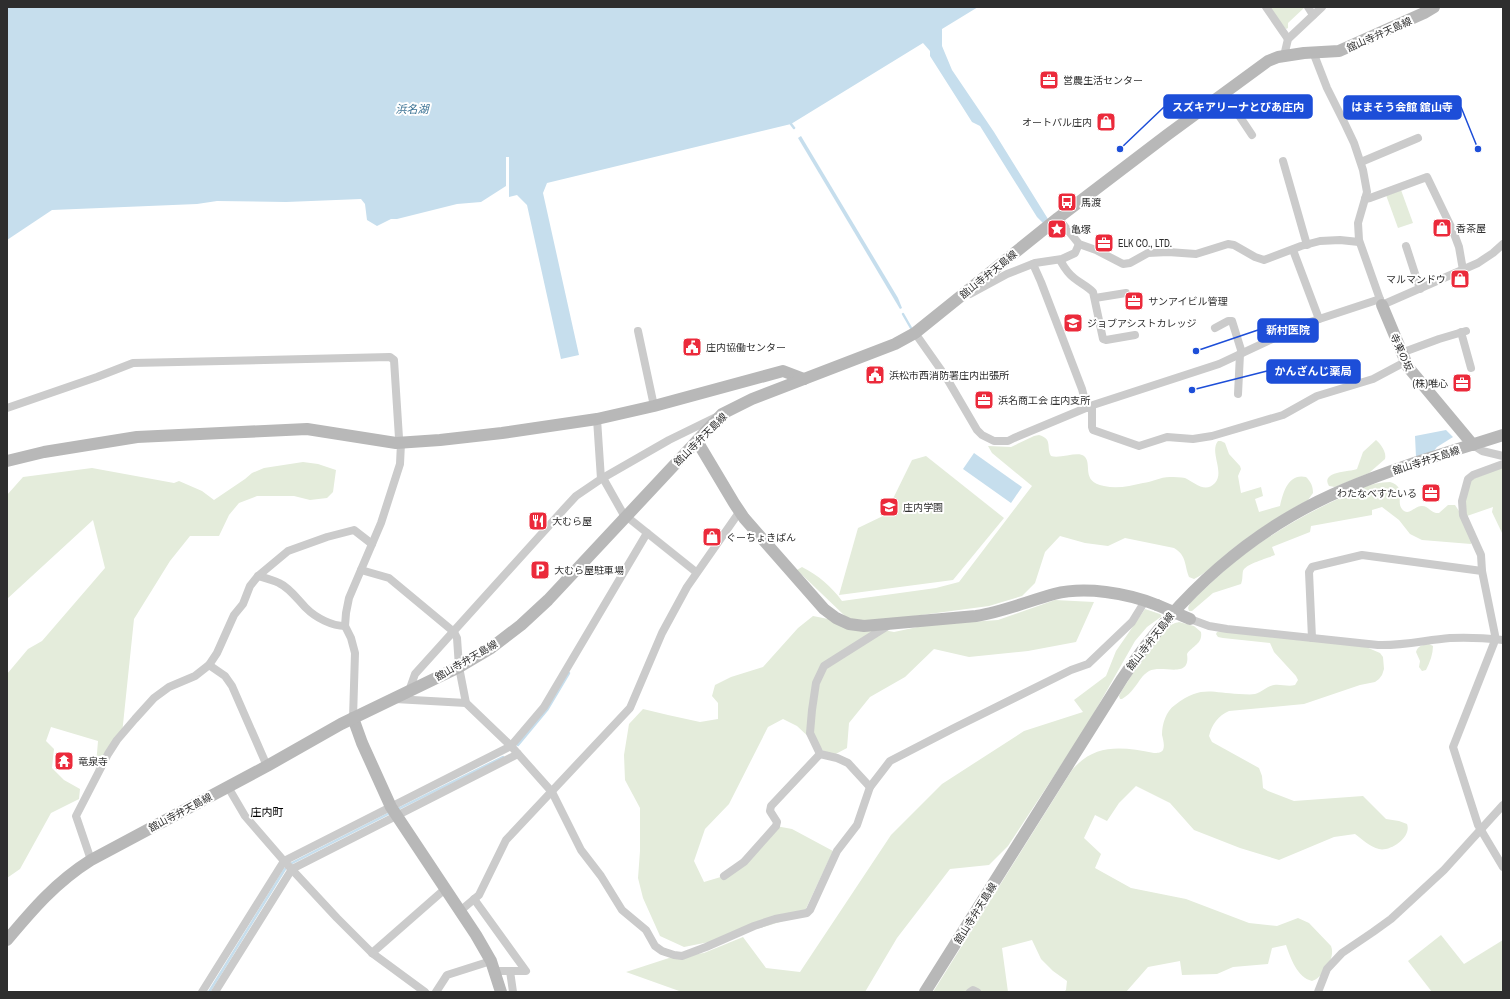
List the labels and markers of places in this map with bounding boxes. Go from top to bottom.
office icon: 営農生活センター [1038,69,1060,91]
place label: 営農生活センター [1063,74,1143,87]
callout: スズキアリーナとぴあ庄内 [1164,95,1312,118]
callout: はまそう会館 舘山寺 [1344,96,1461,119]
shop icon: オートパル庄内 [1095,111,1117,133]
place label: オートパル庄内 [1022,116,1092,129]
bus stop icon: 馬渡 [1056,191,1078,213]
place label: 馬渡 [1081,196,1101,209]
shop icon: 香茶屋 [1431,217,1453,239]
place icon: 亀塚 [1046,218,1068,240]
place label: 香茶屋 [1456,222,1486,235]
place label: 亀塚 [1071,223,1091,236]
office icon: ELK CO., LTD. [1093,232,1115,254]
place label: ELK CO., LTD. [1118,237,1172,250]
shop icon: マルマンドウ [1449,268,1471,290]
place label: マルマンドウ [1386,273,1446,286]
office icon: サンアイビル管理 [1123,290,1145,312]
place label: サンアイビル管理 [1148,295,1228,308]
school or university icon: ジョブアシストカレッジ [1062,312,1084,334]
place label: ジョブアシストカレッジ [1087,317,1197,330]
callout: 新村医院 [1258,319,1318,342]
public building icon: 庄内協働センター [681,336,703,358]
place label: 庄内協働センター [706,341,786,354]
callout: かんざんじ薬局 [1267,360,1360,383]
public building icon: 浜松市西消防署庄内出張所 [864,364,886,386]
place label: 浜松市西消防署庄内出張所 [889,369,1009,382]
office icon: (株)唯心 [1451,372,1473,394]
place label: (株)唯心 [1413,377,1448,390]
office icon: 浜名商工会 庄内支所 [973,389,995,411]
place label: 浜名商工会 庄内支所 [998,394,1090,407]
office icon: わたなべすたいる [1420,482,1442,504]
place label: わたなべすたいる [1337,487,1417,500]
school or university icon: 庄内学園 [878,496,900,518]
place label: 庄内学園 [903,501,943,514]
restaurant icon: 大むら屋 [527,510,549,532]
place label: 大むら屋 [552,515,592,528]
shop icon: ぐーちょきぱん [701,526,723,548]
place label: ぐーちょきぱん [726,531,796,544]
parking icon: 大むら屋駐車場 [529,559,551,581]
place label: 大むら屋駐車場 [554,564,624,577]
temple icon: 竜泉寺 [53,750,75,772]
place label: 竜泉寺 [78,755,108,768]

